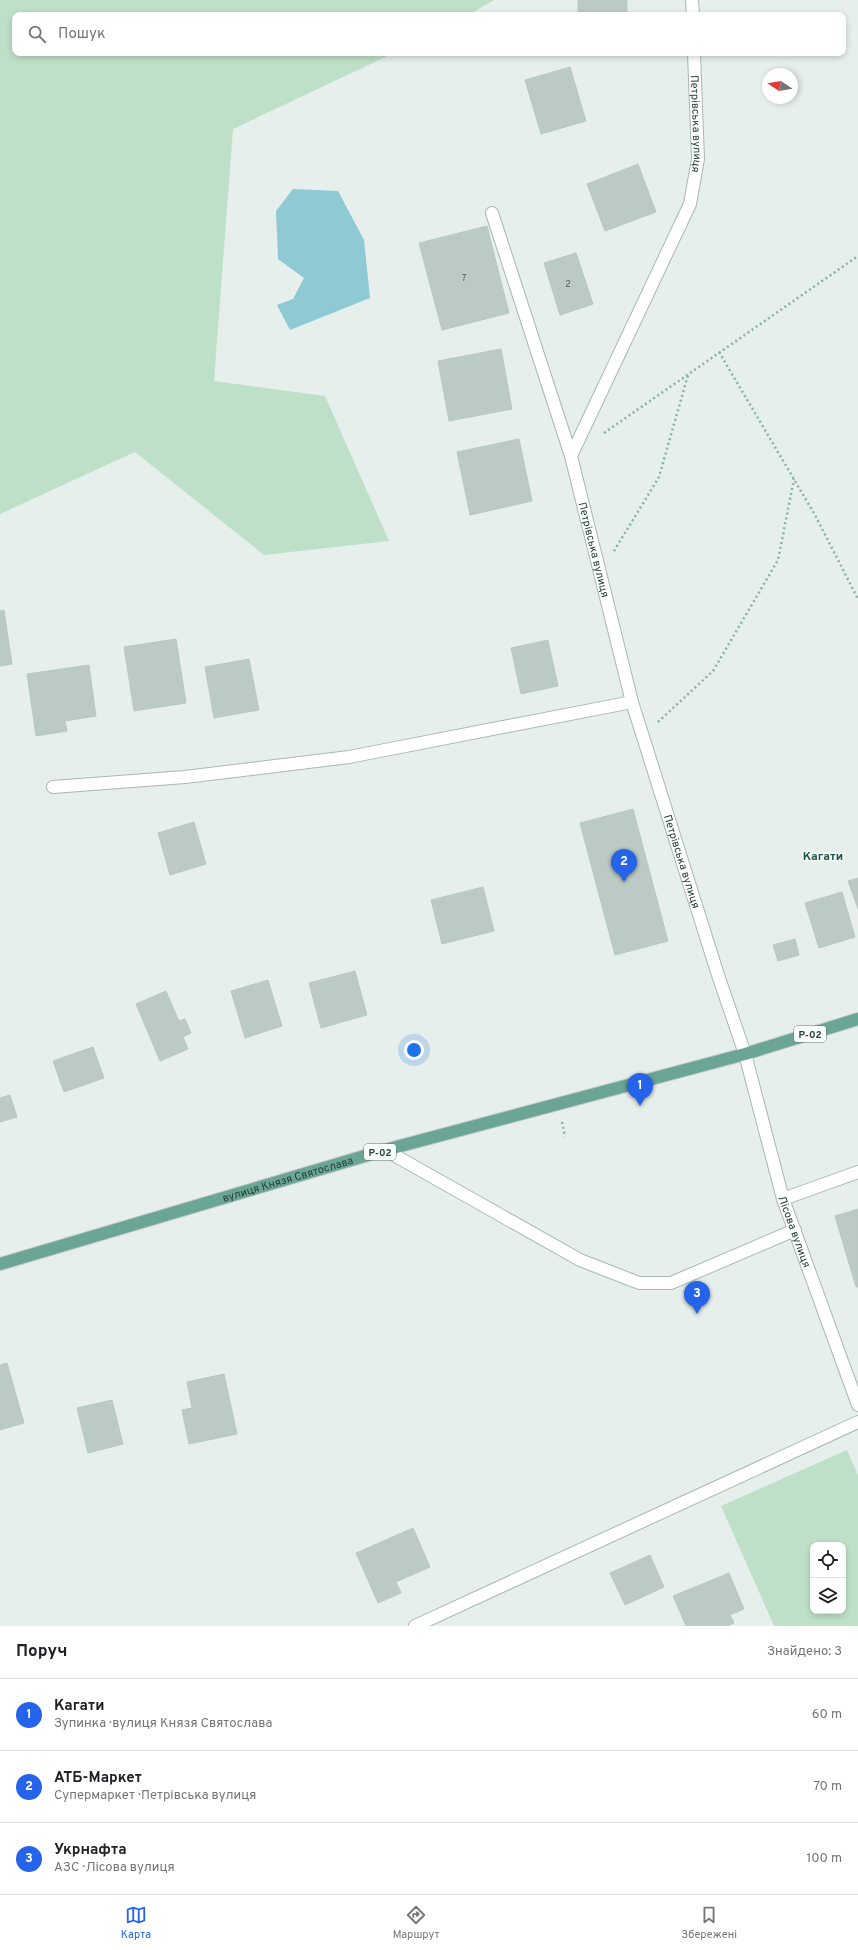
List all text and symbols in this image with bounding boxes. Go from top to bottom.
search box [12,12,846,56]
icon: search [26,23,48,45]
text: Пошук [58,25,106,44]
north arrow [762,68,798,104]
street label: Петрівська вулиця [687,75,704,174]
house number: 7 [462,273,467,284]
house number: 2 [565,279,571,290]
street label: Петрівська вулиця [575,501,612,599]
street label: Петрівська вулиця [660,813,703,910]
pin: 2 [611,849,637,882]
district label: Кагати [803,849,843,865]
road number: Р-02 [794,1026,826,1042]
your location [404,1040,424,1060]
pin: 1 [627,1073,653,1106]
road number: Р-02 [364,1144,396,1160]
street label: вулиця Князя Святослава [221,1154,355,1206]
street label: Лісова вулиця [774,1194,813,1270]
pin: 3 [684,1281,710,1314]
map controls [810,1542,846,1614]
button: locate [810,1542,846,1578]
button: layers [810,1578,846,1614]
text: Поруч [16,1641,68,1663]
text: Знайдено: 3 [767,1644,842,1660]
text: Кагати [54,1697,104,1716]
text: 1 [26,1707,32,1723]
text: 60 m [812,1707,842,1723]
text: Зупинка · вулиця Князя Святослава [54,1716,272,1732]
text: АТБ-Маркет [54,1769,142,1788]
text: 2 [25,1779,33,1795]
text: 70 m [813,1779,842,1795]
text: Супермаркет · Петрівська вулиця [54,1788,256,1804]
text: Укрнафта [54,1841,127,1860]
text: 3 [25,1851,33,1867]
text: 100 m [806,1851,842,1867]
text: АЗС · Лісова вулиця [54,1860,175,1876]
tab: Карта [121,1904,151,1942]
tab: Маршрут [393,1904,440,1942]
tab: Збережені [681,1904,737,1942]

